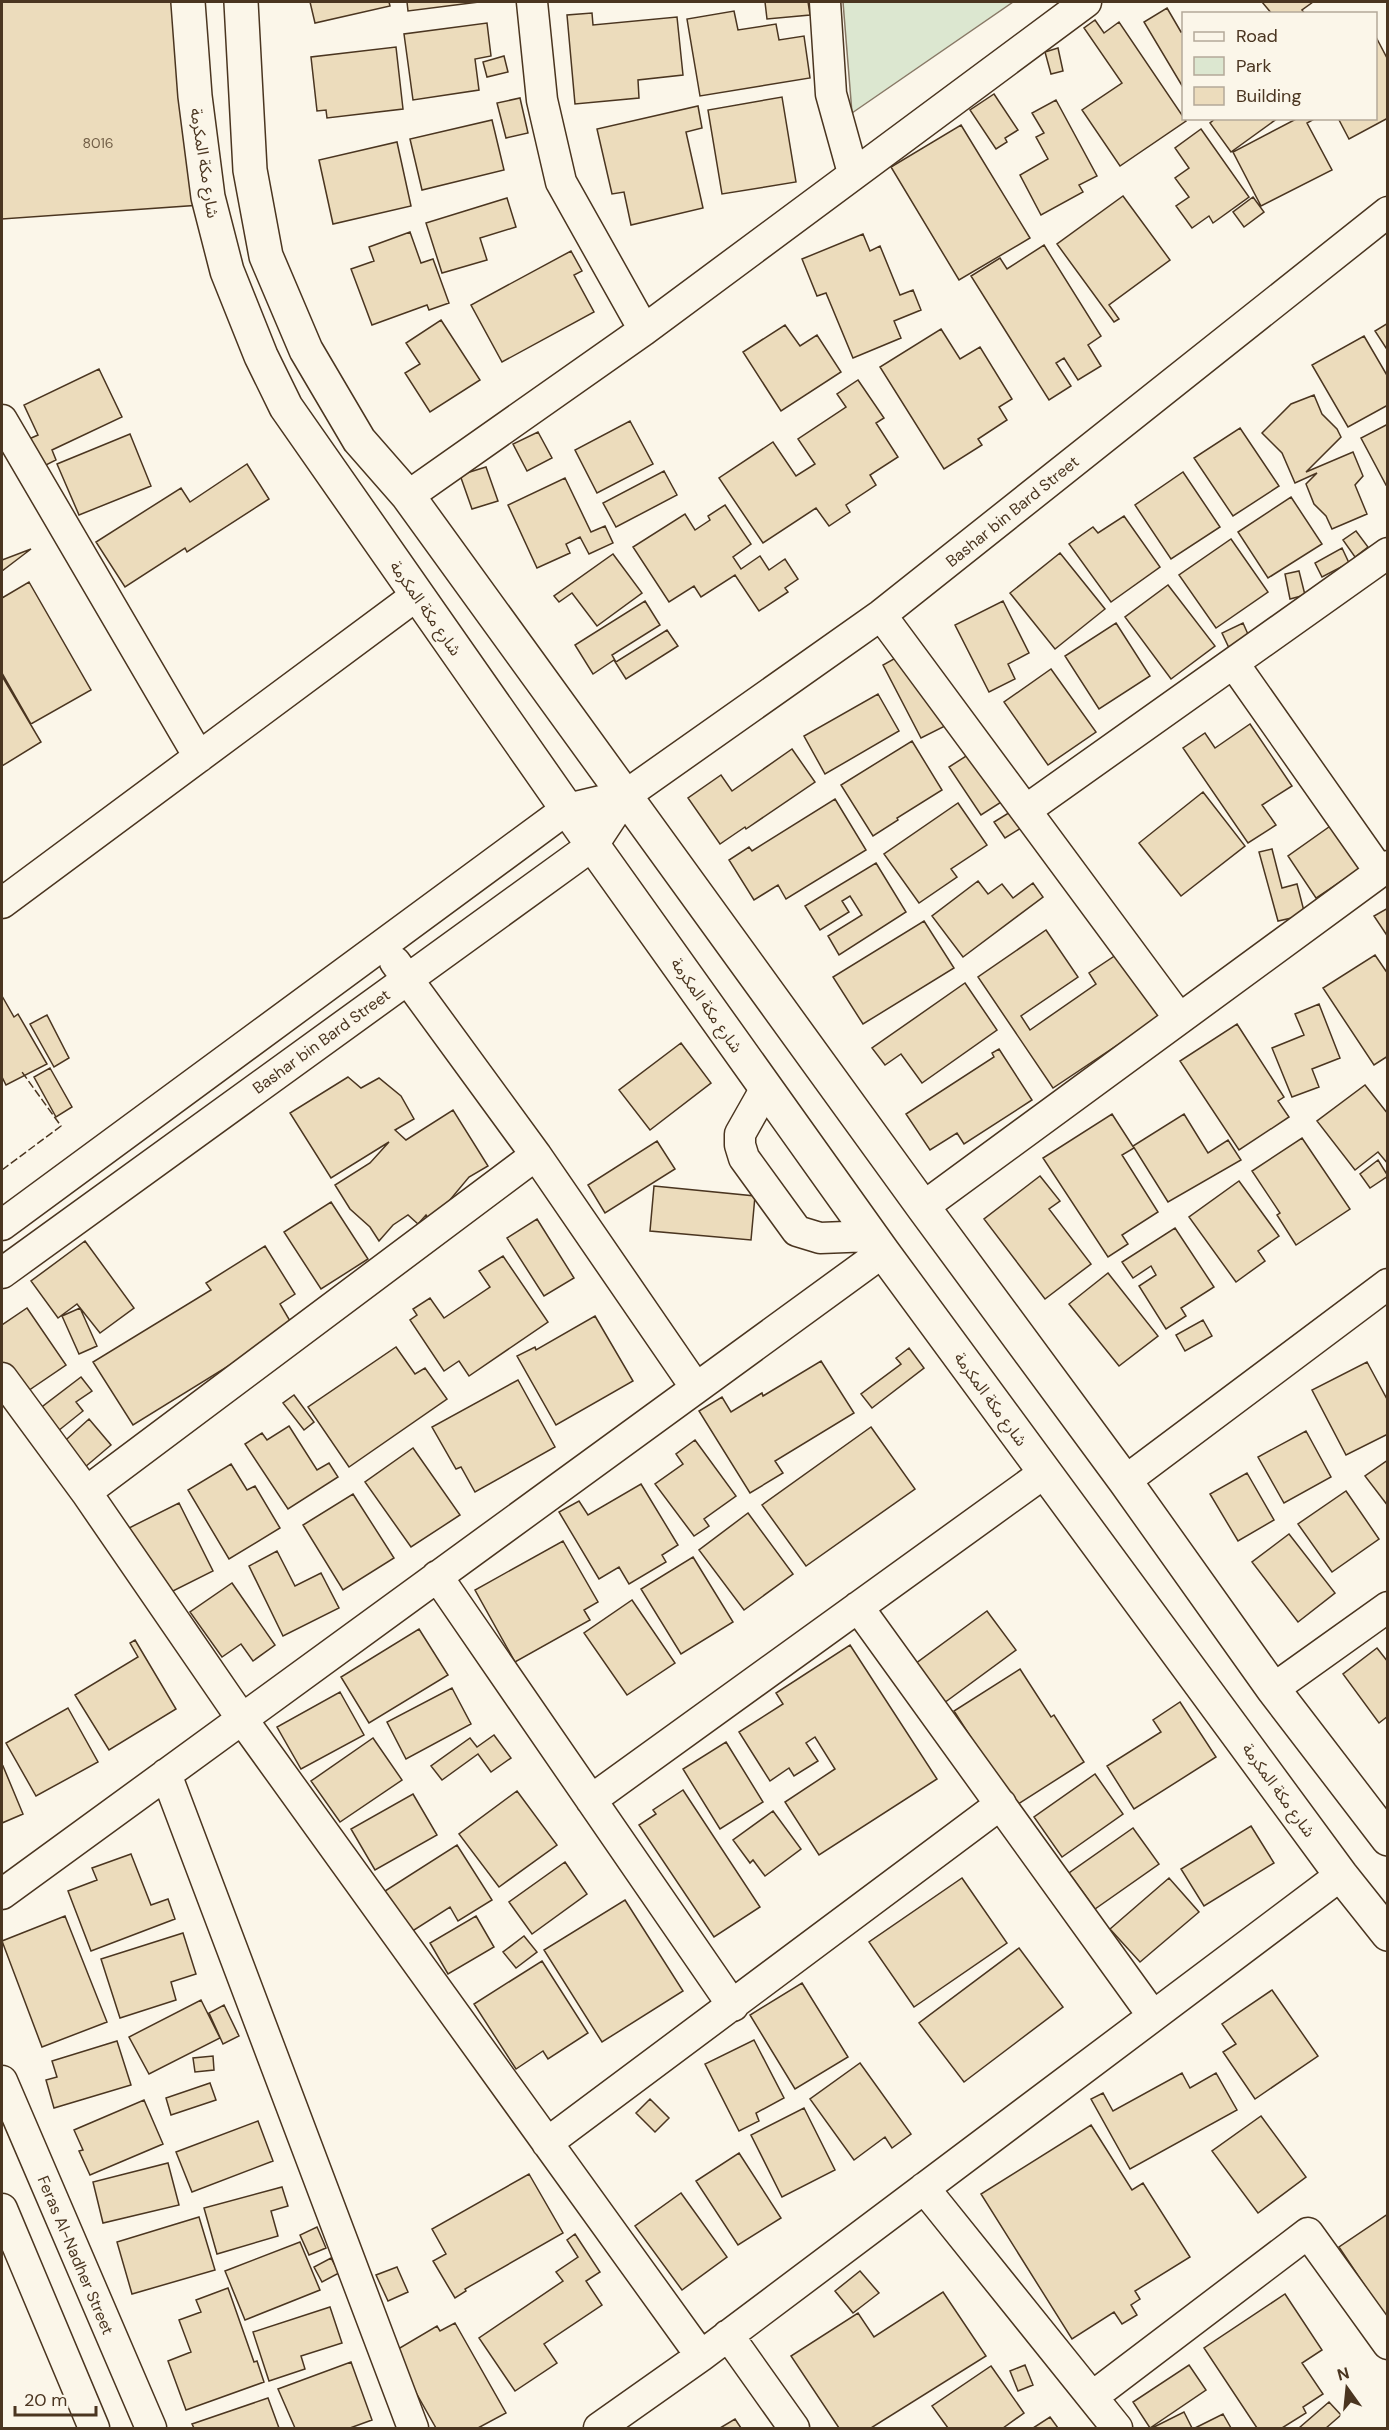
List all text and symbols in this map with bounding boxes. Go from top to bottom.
legend [1182,12,1377,120]
text: Road [1236,24,1278,48]
text: Park [1236,54,1272,78]
text: Building [1236,84,1301,108]
street label: شارع مكة المكرمة [183,107,224,220]
house number: 8016 [82,134,114,152]
street label: Bashar bin Bard Street [941,451,1083,572]
street label: شارع مكة المكرمة [383,557,466,661]
street label: شارع مكة المكرمة [664,954,747,1058]
street label: Bashar bin Bard Street [248,984,394,1099]
street label: شارع مكة المكرمة [948,1348,1032,1452]
street label: شارع مكة المكرمة [1236,1739,1320,1843]
street label: Feras Al-Nadher Street [33,2173,119,2338]
north arrow [1317,2358,1377,2418]
text: N [1335,2362,1352,2386]
scale bar [15,2379,96,2417]
text: 20 m [24,2388,67,2412]

